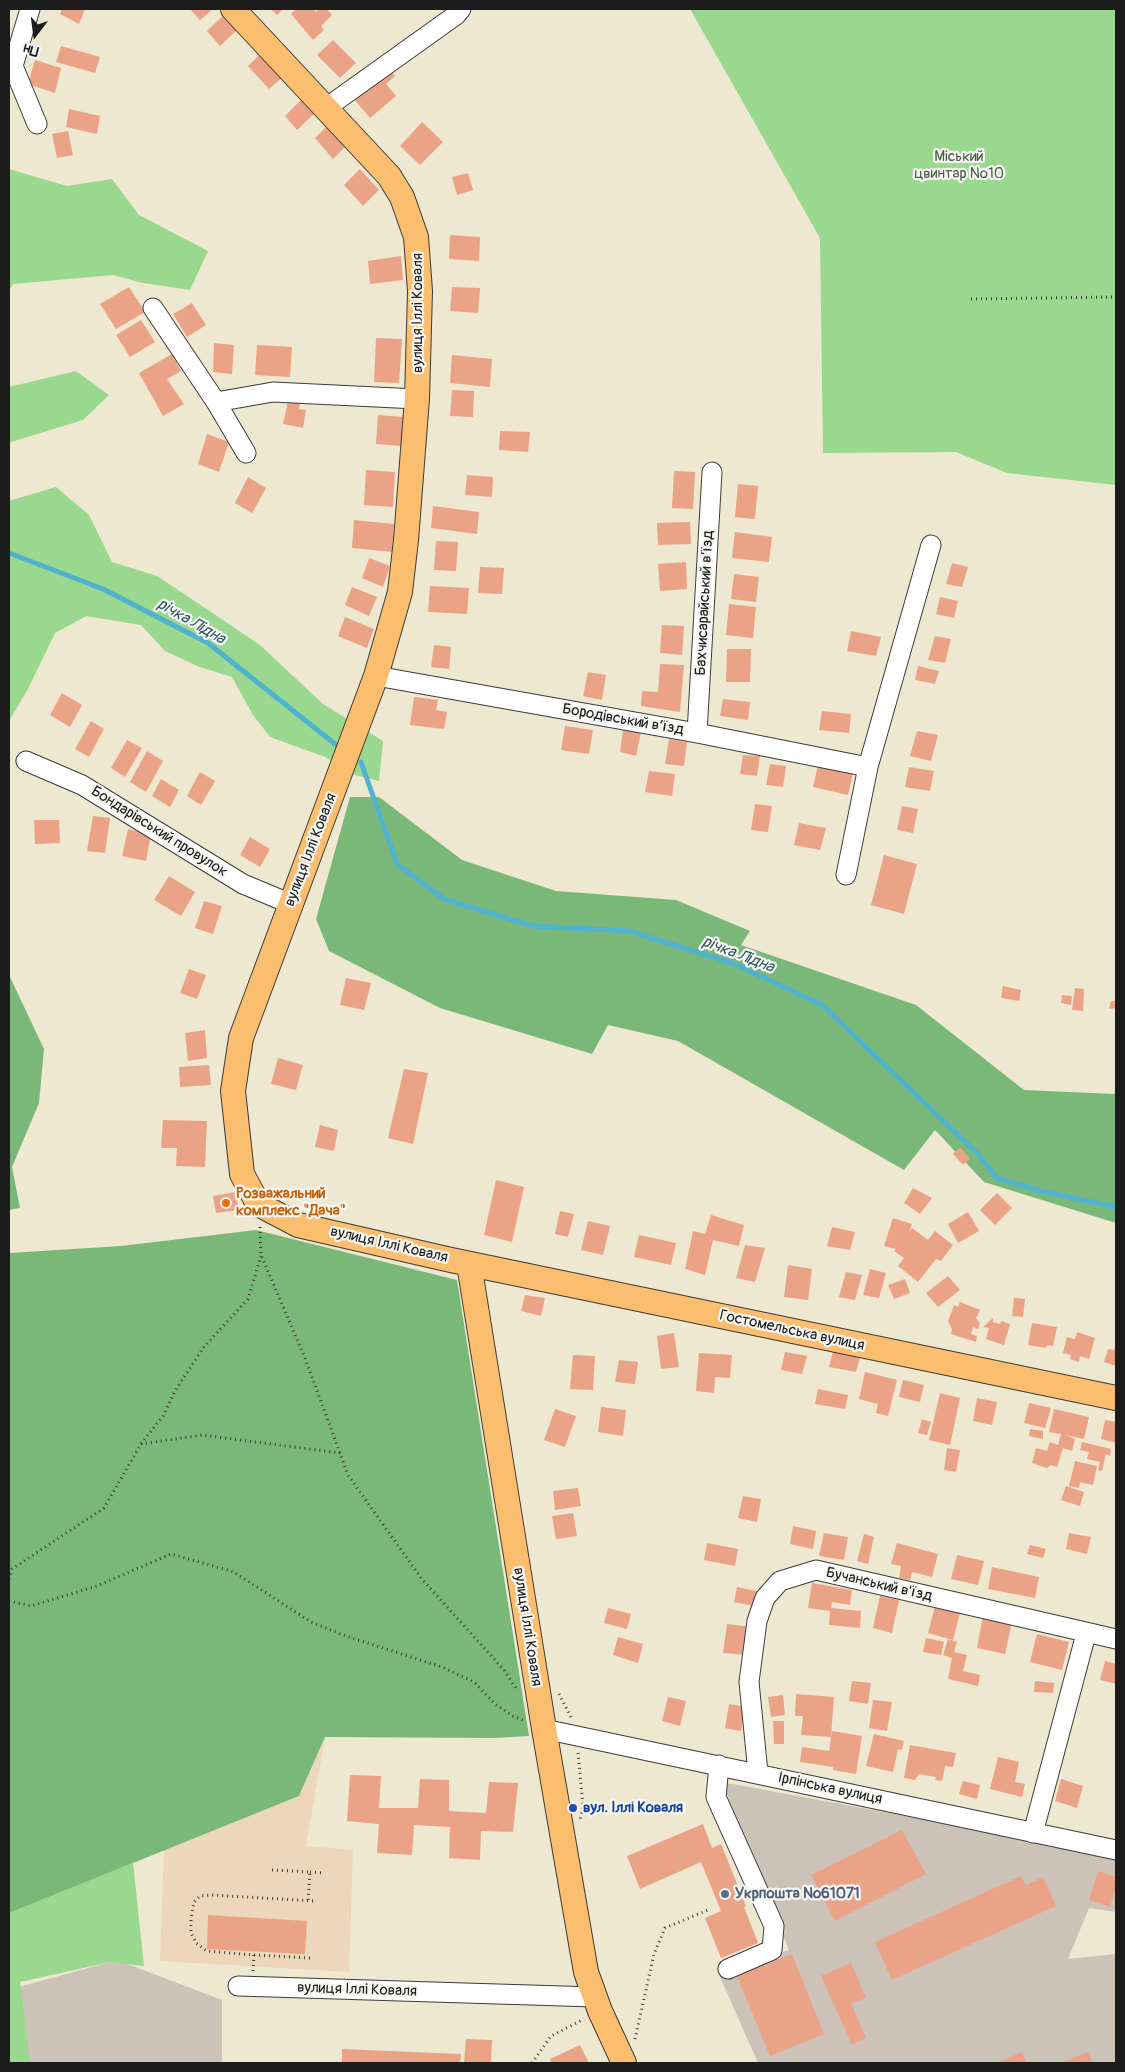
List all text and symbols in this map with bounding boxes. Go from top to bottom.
north arrow [10,10,60,60]
text: Пн [21,40,41,60]
park label: Міський цвинтар №10 [914,148,1004,183]
street label: вулиця Іллі Коваля [409,253,427,373]
street label: Бахчисарайський в’їзд [692,530,718,676]
water label: річка Лідна [154,595,228,649]
street label: Бородівський в’їзд [561,700,685,740]
street label: Бондарівський провулок [88,783,230,881]
street label: вулиця Іллі Коваля [281,791,341,909]
water label: річка Лідна [699,933,777,977]
place label: Розважальний комплекс "Дача" [236,1185,346,1220]
marker: Розважальний комплекс "Дача" [220,1197,232,1209]
street label: вулиця Іллі Коваля [329,1223,449,1267]
street label: Гостомельська вулиця [718,1307,866,1355]
street label: Бучанський в'їзд [824,1564,934,1606]
street label: вулиця Іллі Коваля [509,1566,545,1688]
street label: Ірпінська вулиця [776,1769,884,1809]
place label: вул. Іллі Коваля [583,1799,683,1817]
marker: вул. Іллі Коваля [567,1802,579,1814]
place label: Укрпошта №61071 [735,1885,860,1903]
marker: Укрпошта №61071 [719,1888,731,1900]
street label: вулиця Іллі Коваля [297,1979,417,2001]

